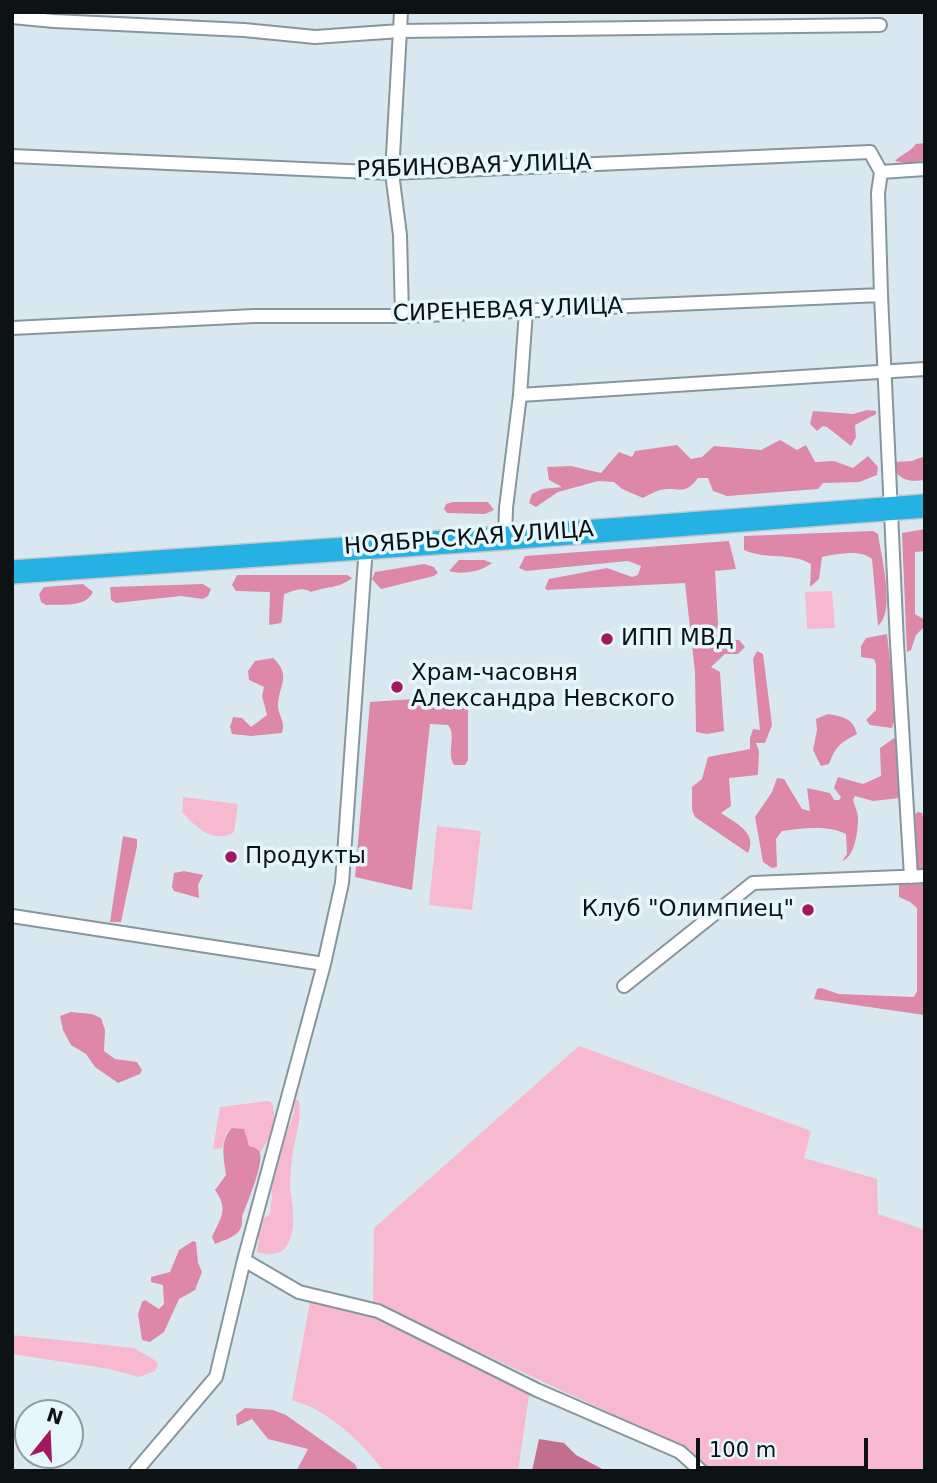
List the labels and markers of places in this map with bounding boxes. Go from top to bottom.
place label: ИПП МВД [621,625,734,653]
marker: ИПП МВД [599,631,615,647]
place label: Храм-часовня Александра Невского [411,660,675,714]
marker: Храм-часовня Александра Невского [389,679,405,695]
place label: Продукты [245,843,366,871]
marker: Продукты [223,849,239,865]
place label: Клуб "Олимпиец" [582,896,794,924]
marker: Клуб "Олимпиец" [800,902,816,918]

